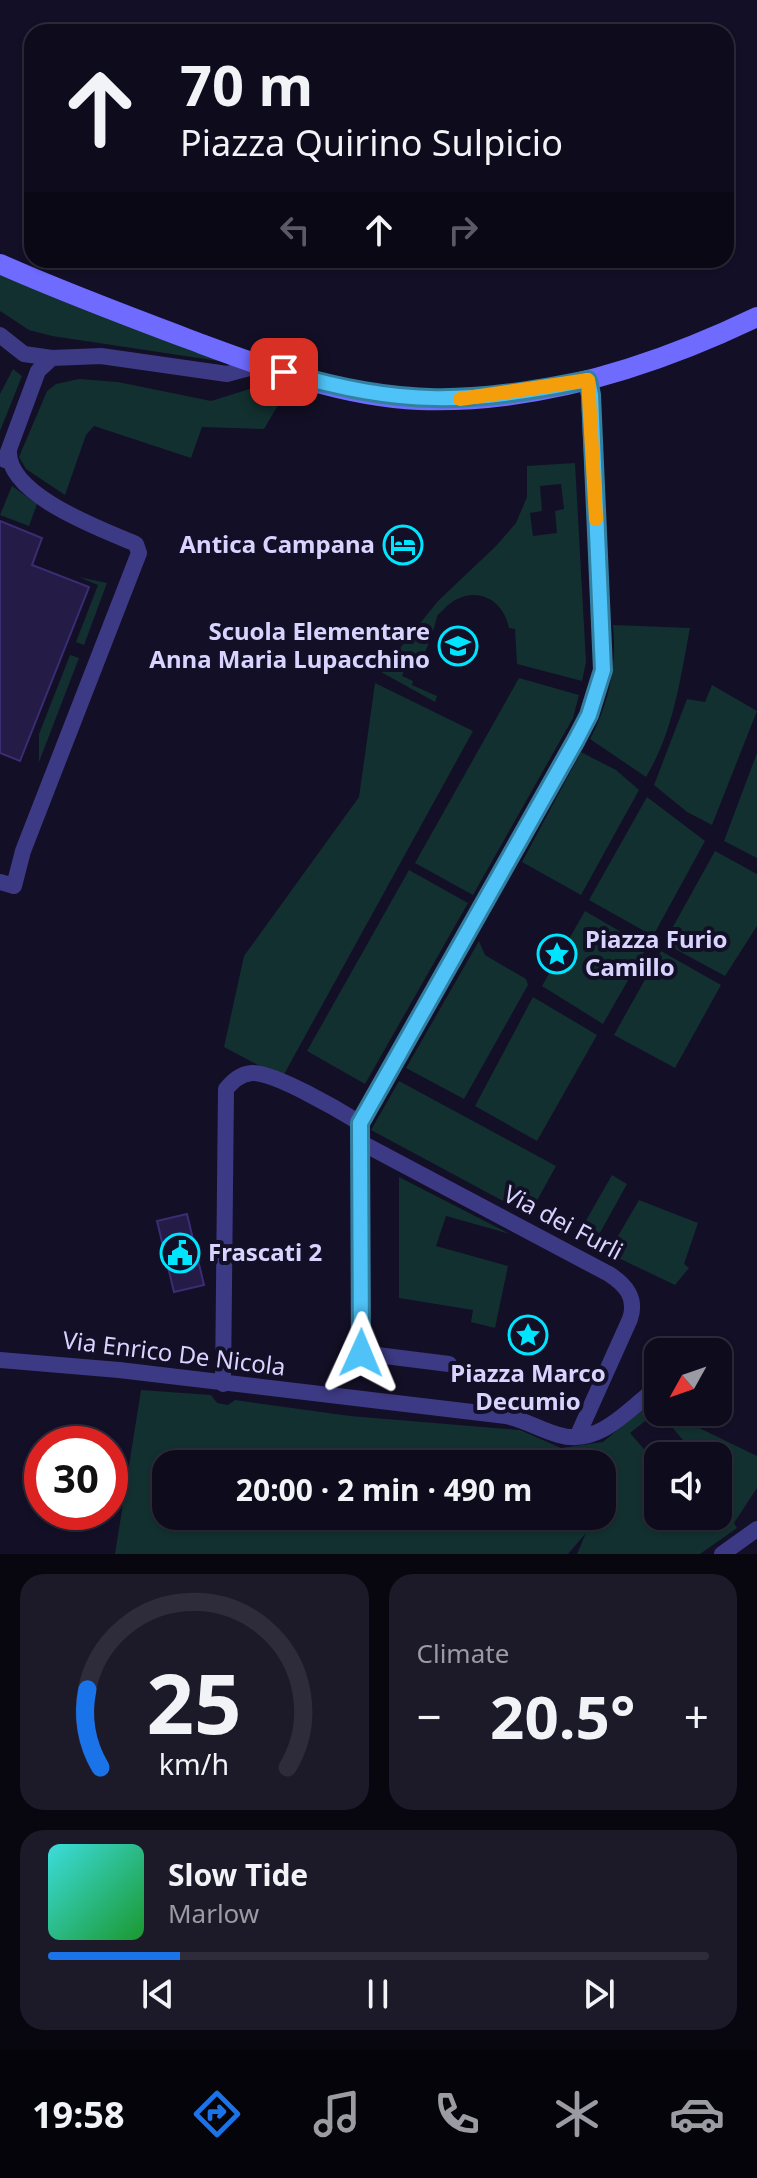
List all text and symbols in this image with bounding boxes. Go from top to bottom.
text: 70 m [180,46,313,122]
icon: ahead [48,56,152,160]
text: Piazza Quirino Sulpicio [180,118,563,167]
icon: left [273,208,317,252]
icon: ahead [357,208,401,252]
icon: right [441,208,485,252]
pin [250,338,318,406]
icon: arrive [262,350,306,394]
hotel icon: Antica Campana [382,524,424,566]
place label: Antica Campana [179,527,375,560]
place label: Scuola Elementare Anna Maria Lupacchino [149,614,430,675]
school or university icon: Scuola Elementare Anna Maria Lupacchino [437,625,479,667]
place label: Piazza Furio Camillo [585,922,727,983]
place icon: Piazza Furio Camillo [536,933,578,975]
street label: Via dei Furli [498,1176,629,1267]
public building icon: Frascati 2 [159,1232,201,1274]
place label: Frascati 2 [208,1235,322,1268]
position arrow [319,1311,403,1395]
place icon: Piazza Marco Decumio [507,1314,549,1356]
street label: Via Enrico De Nicola [61,1322,287,1383]
north arrow [644,1338,732,1426]
map controls [644,1338,732,1530]
place label: Piazza Marco Decumio [450,1356,606,1417]
speed limit sign: 30 [24,1426,128,1530]
button: sound [644,1442,732,1530]
text: 20:00 · 2 min · 490 m [236,1469,532,1510]
text: Climate [417,1635,509,1671]
text: 25 [147,1645,242,1758]
text: 20.5° [490,1675,635,1757]
text: − [417,1686,442,1746]
text: + [684,1686,709,1746]
text: km/h [159,1744,229,1783]
text: Slow Tide [168,1854,308,1895]
text: Marlow [168,1895,259,1931]
icon: previous [136,1972,180,2016]
icon: pause [356,1972,400,2016]
icon: next [577,1972,621,2016]
icon: directions [189,2086,245,2142]
icon: music [309,2086,365,2142]
icon: phone [429,2086,485,2142]
icon: climate [549,2086,605,2142]
icon: car [669,2086,725,2142]
text: 19:58 [32,2090,125,2139]

